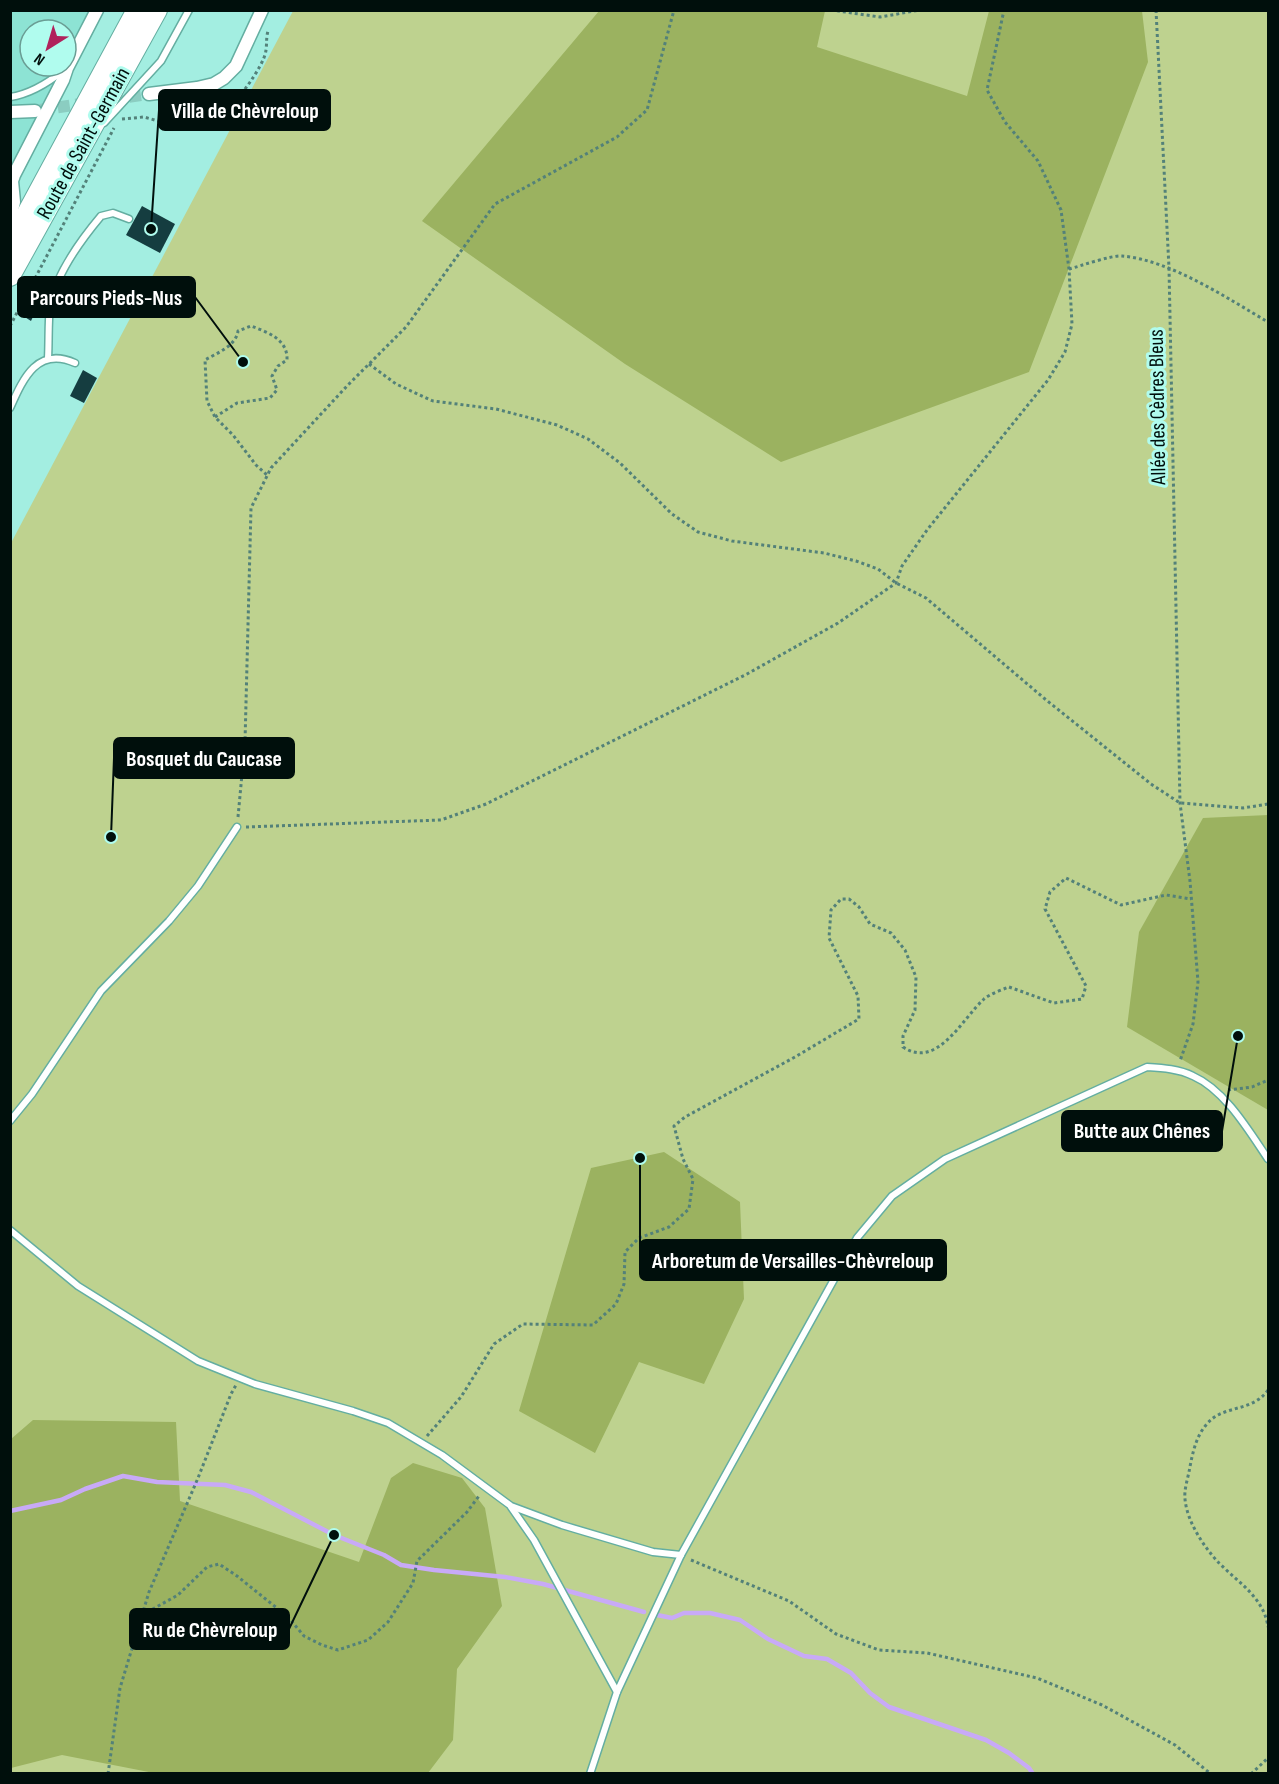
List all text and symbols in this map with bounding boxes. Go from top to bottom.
north arrow [18,18,78,78]
text: N [31,49,49,69]
street label: Route de Saint-Germain [31,63,135,223]
callout: Villa de Chèvreloup [159,90,330,130]
text: Villa de Chèvreloup [171,98,319,125]
callout: Parcours Pieds-Nus [18,277,195,317]
text: Parcours Pieds-Nus [30,285,182,312]
street label: Allée des Cèdres Bleus [1144,329,1171,486]
callout: Bosquet du Caucase [114,738,294,778]
text: Bosquet du Caucase [126,746,282,773]
callout: Butte aux Chênes [1062,1111,1222,1151]
text: Butte aux Chênes [1074,1118,1210,1145]
callout: Arboretum de Versailles-Chèvreloup [640,1240,946,1280]
text: Arboretum de Versailles-Chèvreloup [651,1248,934,1275]
callout: Ru de Chèvreloup [130,1609,289,1649]
text: Ru de Chèvreloup [143,1617,277,1644]

